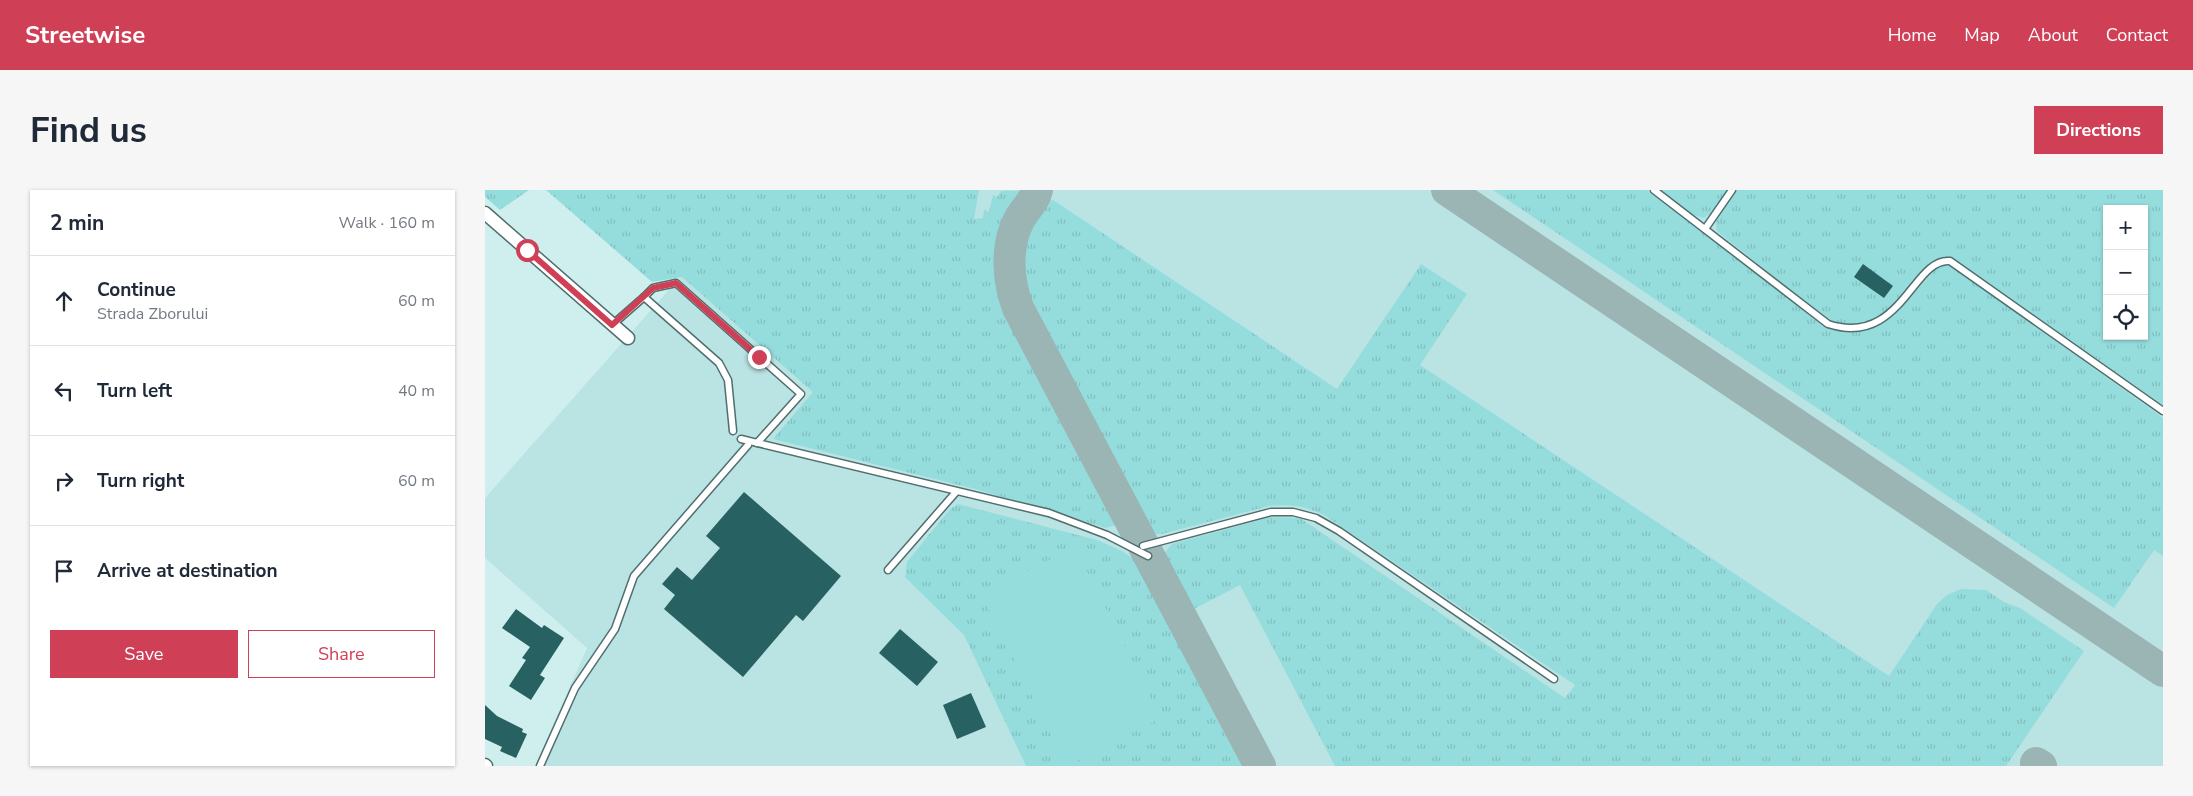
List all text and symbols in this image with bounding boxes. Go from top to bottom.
text: Streetwise [25,19,145,51]
text: Home [1888,23,1936,47]
text: Map [1964,23,2000,47]
text: About [2028,23,2078,47]
text: Contact [2106,23,2168,47]
button: Directions [2034,106,2163,154]
text: Find us [30,107,147,154]
map controls [2103,205,2148,340]
button: + [2103,205,2148,250]
text: 2 min [50,209,104,237]
text: Walk · 160 m [339,212,435,234]
route start [516,239,539,262]
button: − [2103,250,2148,295]
text: Continue [97,277,176,303]
icon: ahead [50,287,78,315]
text: 60 m [398,290,435,312]
button: locate [2103,295,2148,340]
text: Strada Zborului [97,303,208,325]
route end [748,346,771,369]
icon: left [50,377,78,405]
text: Turn left [97,378,172,404]
text: 40 m [398,380,435,402]
icon: right [50,467,78,495]
text: Turn right [97,468,184,494]
text: 60 m [398,470,435,492]
icon: arrive [50,557,78,585]
text: Arrive at destination [97,558,278,584]
button: Save [50,630,238,678]
button: Share [248,630,435,678]

